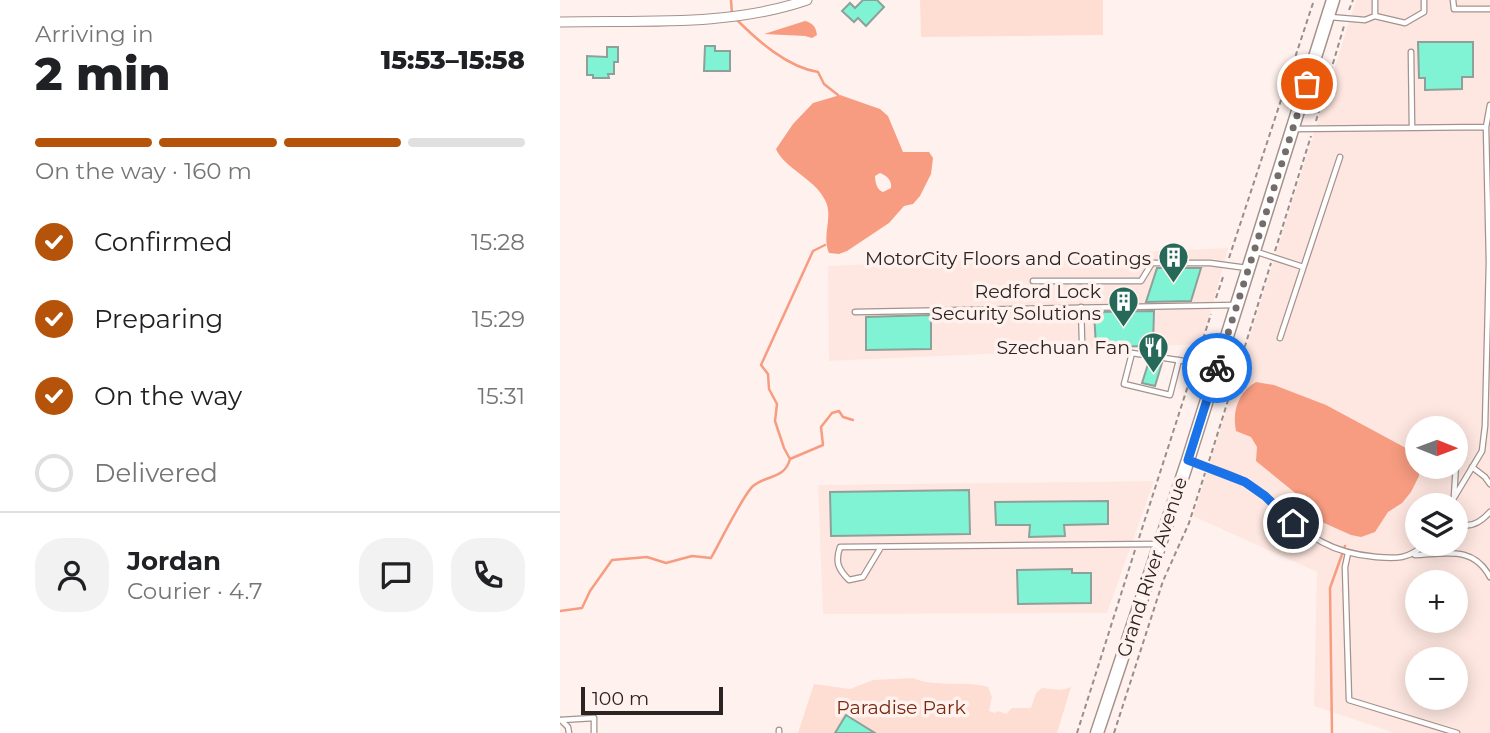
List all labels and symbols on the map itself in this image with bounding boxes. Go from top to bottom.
pin [1277,54,1337,114]
building icon: MotorCity Floors and Coatings [1157,241,1191,285]
place label: MotorCity Floors and Coatings [865,247,1151,270]
place label: Redford Lock Security Solutions [931,280,1102,325]
building icon: Redford Lock Security Solutions [1107,285,1141,329]
restaurant icon: Szechuan Fan [1136,330,1170,374]
courier [1182,333,1252,403]
place label: Szechuan Fan [996,336,1130,359]
north arrow [1405,416,1468,480]
street label: Grand River Avenue [1112,474,1192,660]
pin [1263,493,1323,553]
scale bar [581,684,723,716]
park label: Paradise Park [836,696,967,719]

